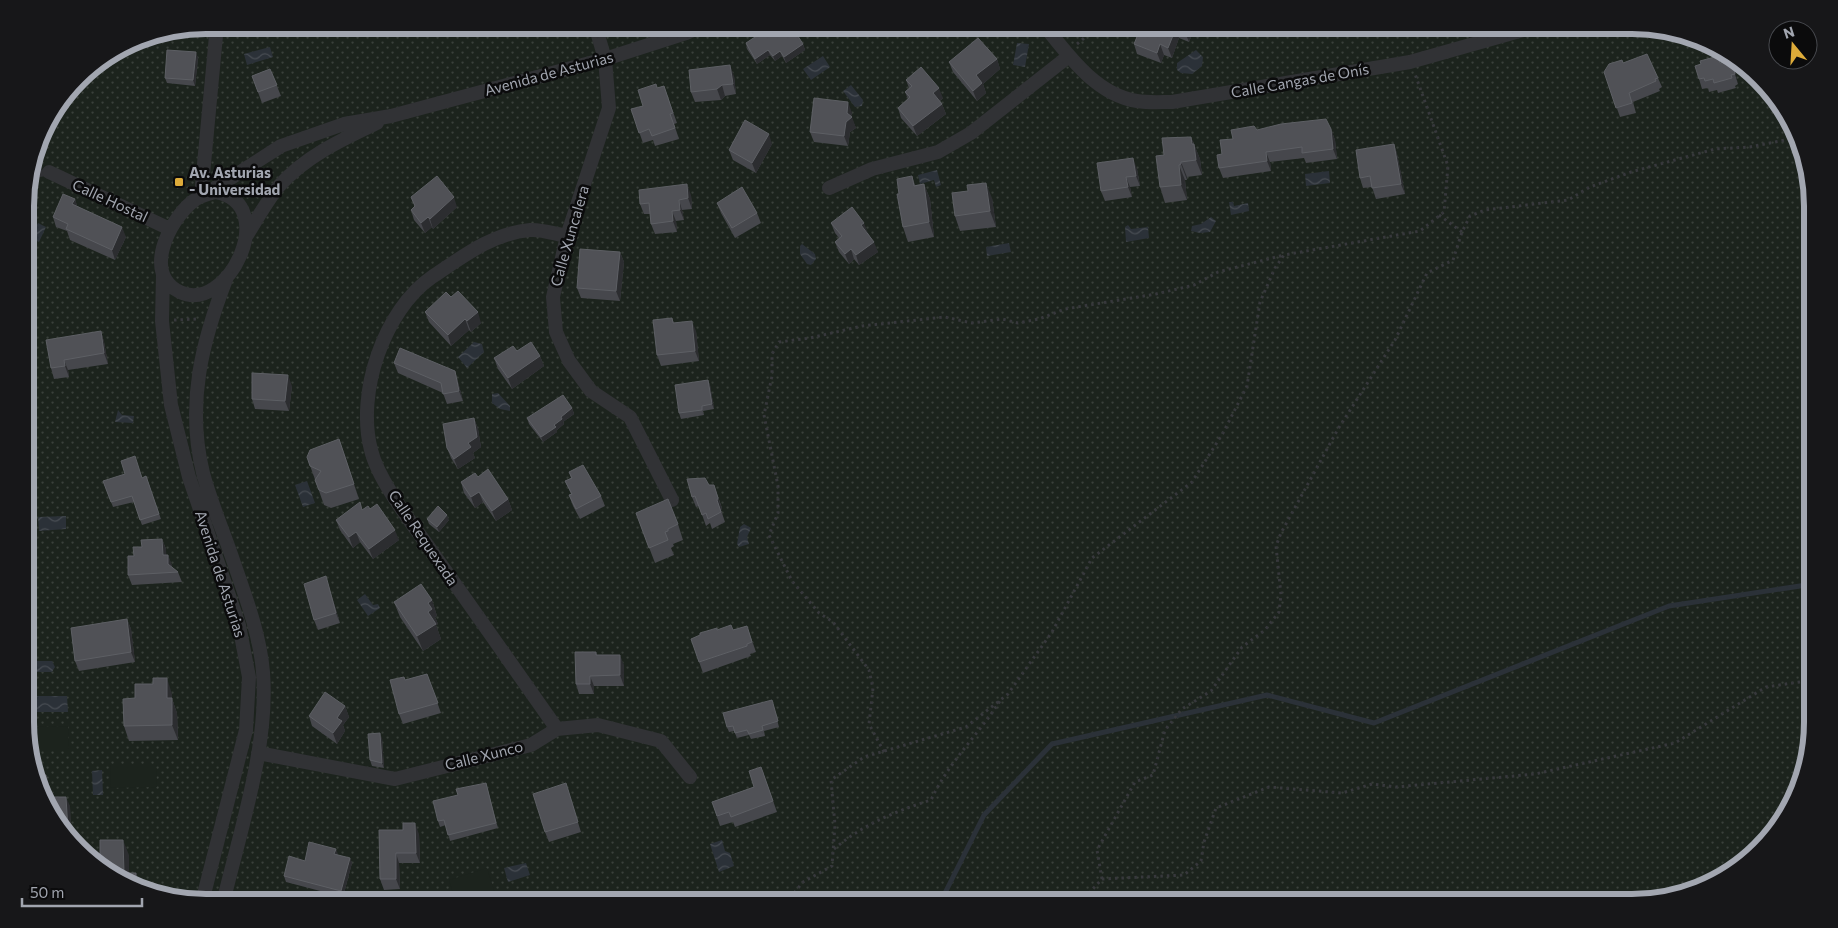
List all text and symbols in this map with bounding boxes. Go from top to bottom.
north arrow [1768,20,1818,70]
text: N [1781,22,1796,42]
street label: Avenida de Asturias [482,47,615,99]
street label: Calle Cangas de Onís [1229,59,1370,101]
place label: Av. Asturias - Universidad [189,163,280,198]
street label: Calle Hostal [70,175,151,225]
marker: Av. Asturias - Universidad [173,176,185,188]
street label: Calle Xuncalera [546,183,592,288]
street label: Calle Requexada [385,486,462,589]
street label: Avenida de Asturias [192,508,250,640]
street label: Calle Xunco [443,737,525,773]
scale bar [22,876,142,908]
text: 50 m [30,883,64,901]

